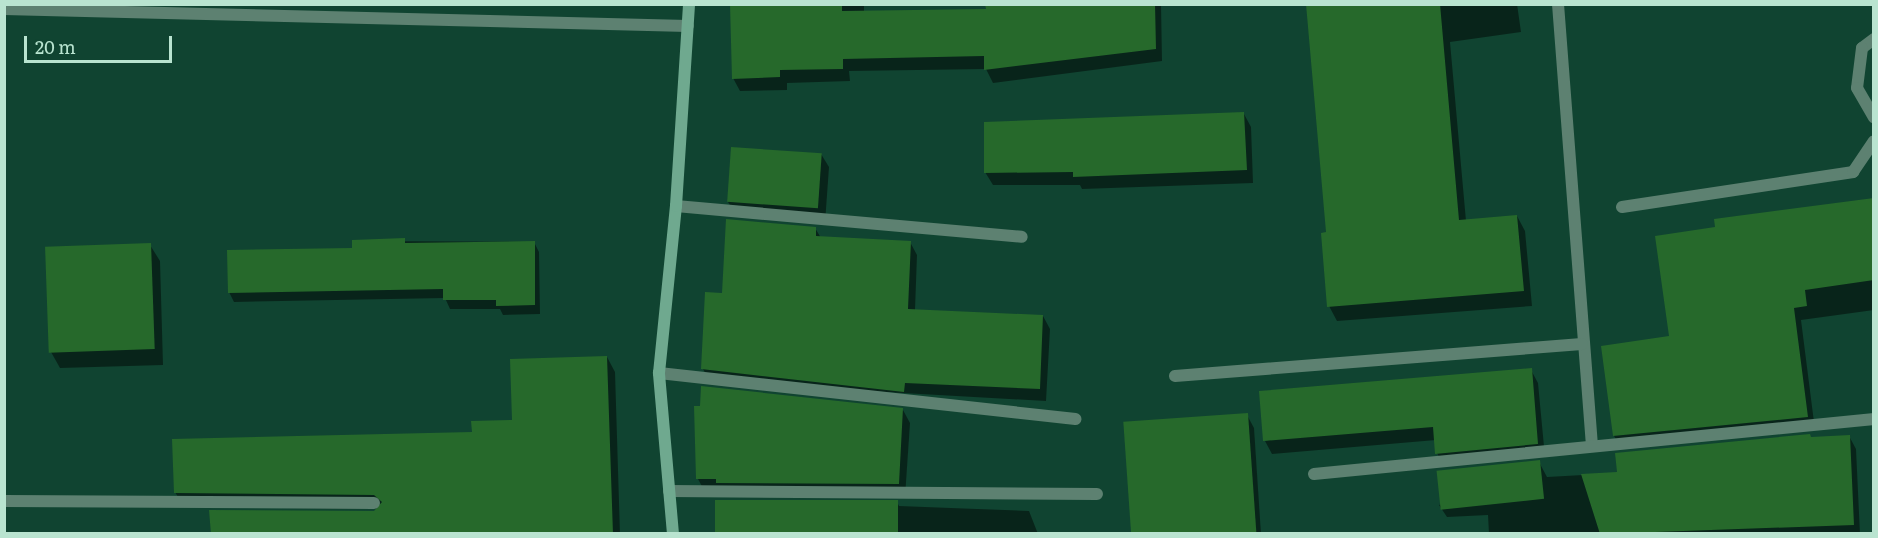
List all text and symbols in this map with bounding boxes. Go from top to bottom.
scale bar [27,24,176,62]
text: 20 m [35,33,76,60]

